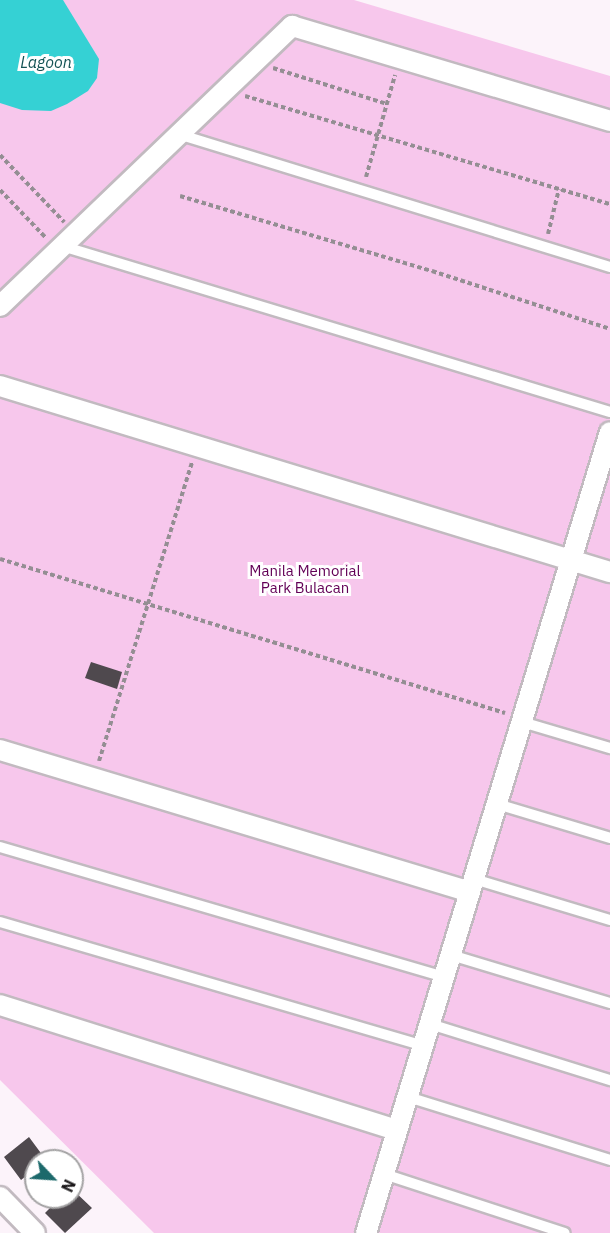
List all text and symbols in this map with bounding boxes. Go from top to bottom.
water label: Lagoon [20,52,72,72]
park label: Manila Memorial Park Bulacan [249,561,361,596]
north arrow [24,1149,84,1209]
text: N [57,1176,80,1195]

